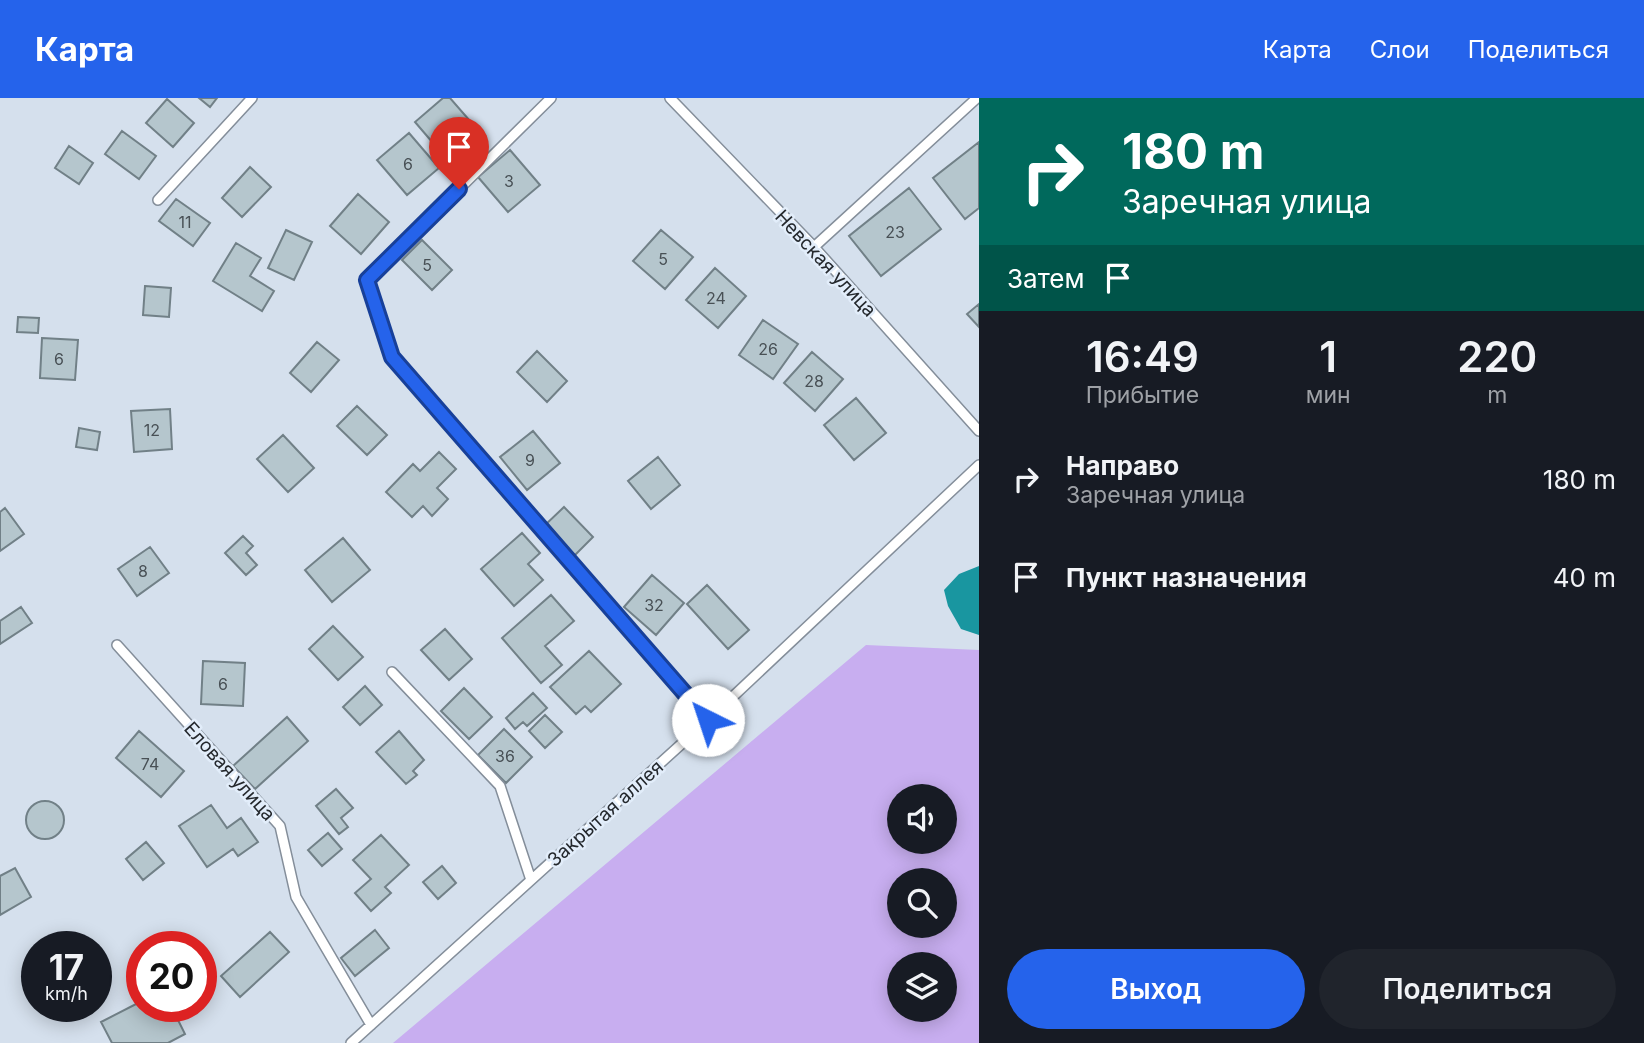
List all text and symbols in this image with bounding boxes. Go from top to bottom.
text: Карта [35,29,134,69]
text: Карта [1263,35,1332,64]
text: Слои [1370,35,1430,64]
text: Поделиться [1468,35,1609,64]
pin [429,117,489,189]
text: 180 m [1122,122,1264,181]
icon: right [1007,126,1098,217]
icon: arrive [440,128,478,166]
house number: 6 [403,154,413,174]
house number: 3 [504,171,514,191]
text: Заречная улица [1122,182,1371,221]
street label: Невская улица [770,205,881,322]
house number: 11 [178,212,192,232]
house number: 23 [885,222,905,242]
house number: 5 [658,249,668,269]
house number: 5 [422,255,432,275]
icon: arrive [1099,259,1137,297]
text: Затем [1007,263,1085,294]
house number: 24 [706,288,726,308]
text: 16:49 [1086,331,1199,382]
text: 1 [1319,331,1337,382]
text: 220 [1457,331,1537,382]
house number: 26 [758,339,778,359]
house number: 6 [54,349,64,369]
house number: 28 [804,371,824,391]
text: Прибытие [1086,381,1199,409]
text: мин [1306,381,1351,409]
text: m [1487,381,1507,409]
house number: 12 [144,420,160,440]
house number: 9 [525,450,535,470]
text: Направо [1066,450,1179,481]
icon: right [1007,460,1045,498]
text: 180 m [1543,464,1616,495]
text: Заречная улица [1066,481,1245,509]
icon: arrive [1007,558,1045,596]
house number: 8 [138,561,148,581]
text: Пункт назначения [1066,562,1307,593]
text: 40 m [1553,562,1616,593]
house number: 32 [644,595,664,615]
house number: 6 [218,674,228,694]
position arrow [671,683,745,757]
street label: Еловая улица [179,717,280,825]
house number: 36 [495,746,515,766]
house number: 74 [141,754,159,774]
street label: Закрытая аллея [543,755,668,871]
map controls [887,784,957,1022]
button: sound [887,784,957,854]
button: search [887,868,957,938]
speed limit sign: 20 [126,931,217,1022]
text: 17 [49,946,84,988]
button: Выход [1007,949,1305,1029]
button: Поделиться [1319,949,1616,1029]
button: layers [887,952,957,1022]
text: km/h [45,983,88,1004]

